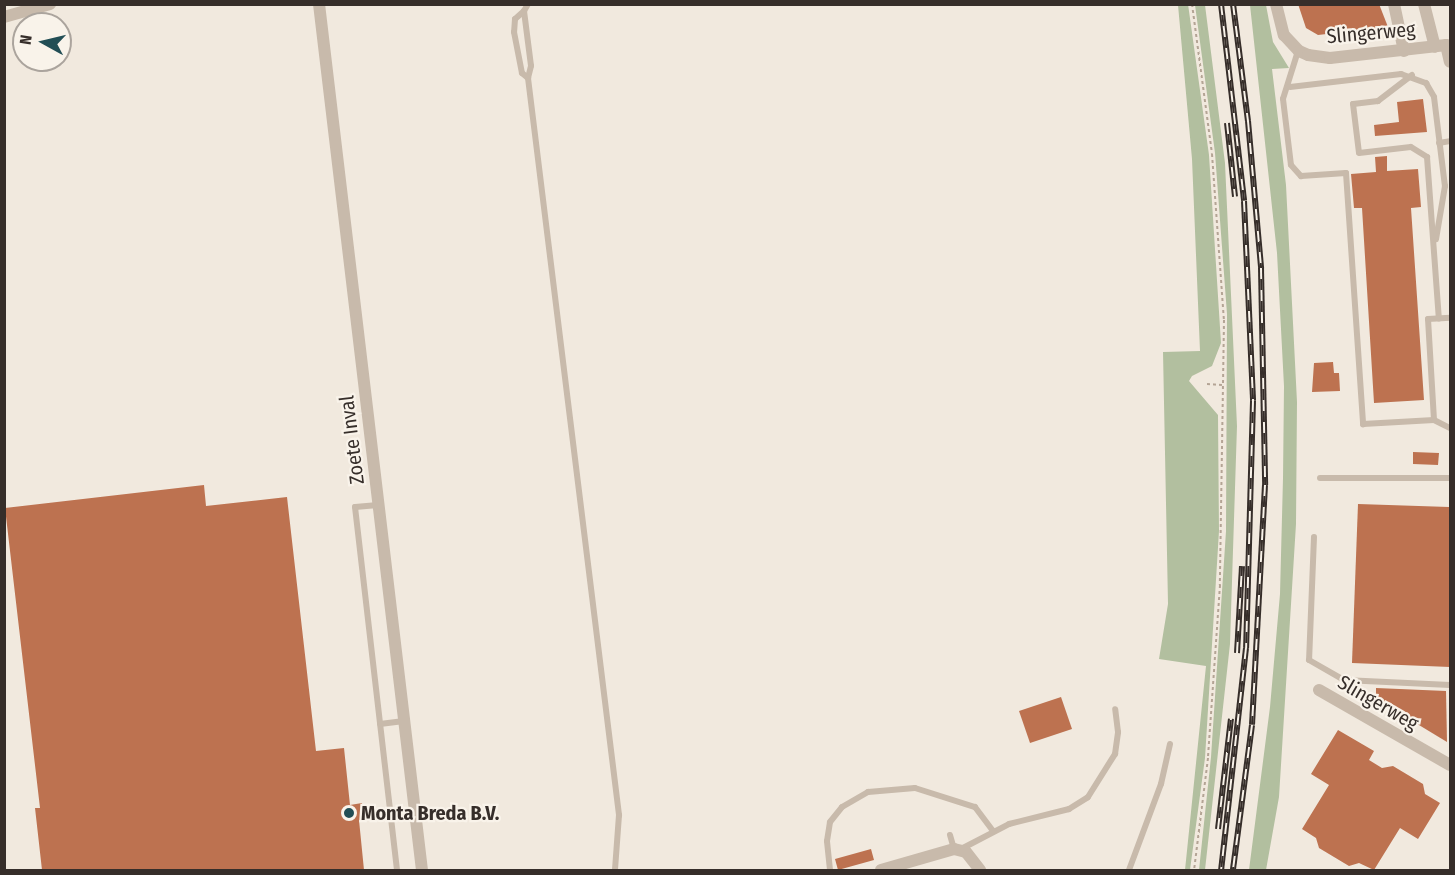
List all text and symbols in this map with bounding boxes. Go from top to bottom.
north arrow [12,12,72,72]
street label: Slingerweg [1326,17,1416,49]
text: N [16,34,36,46]
street label: Zoete Inval [335,394,369,486]
street label: Slingerweg [1333,670,1423,736]
place label: Monta Breda B.V. [361,801,499,825]
marker: Monta Breda B.V. [342,806,356,820]

